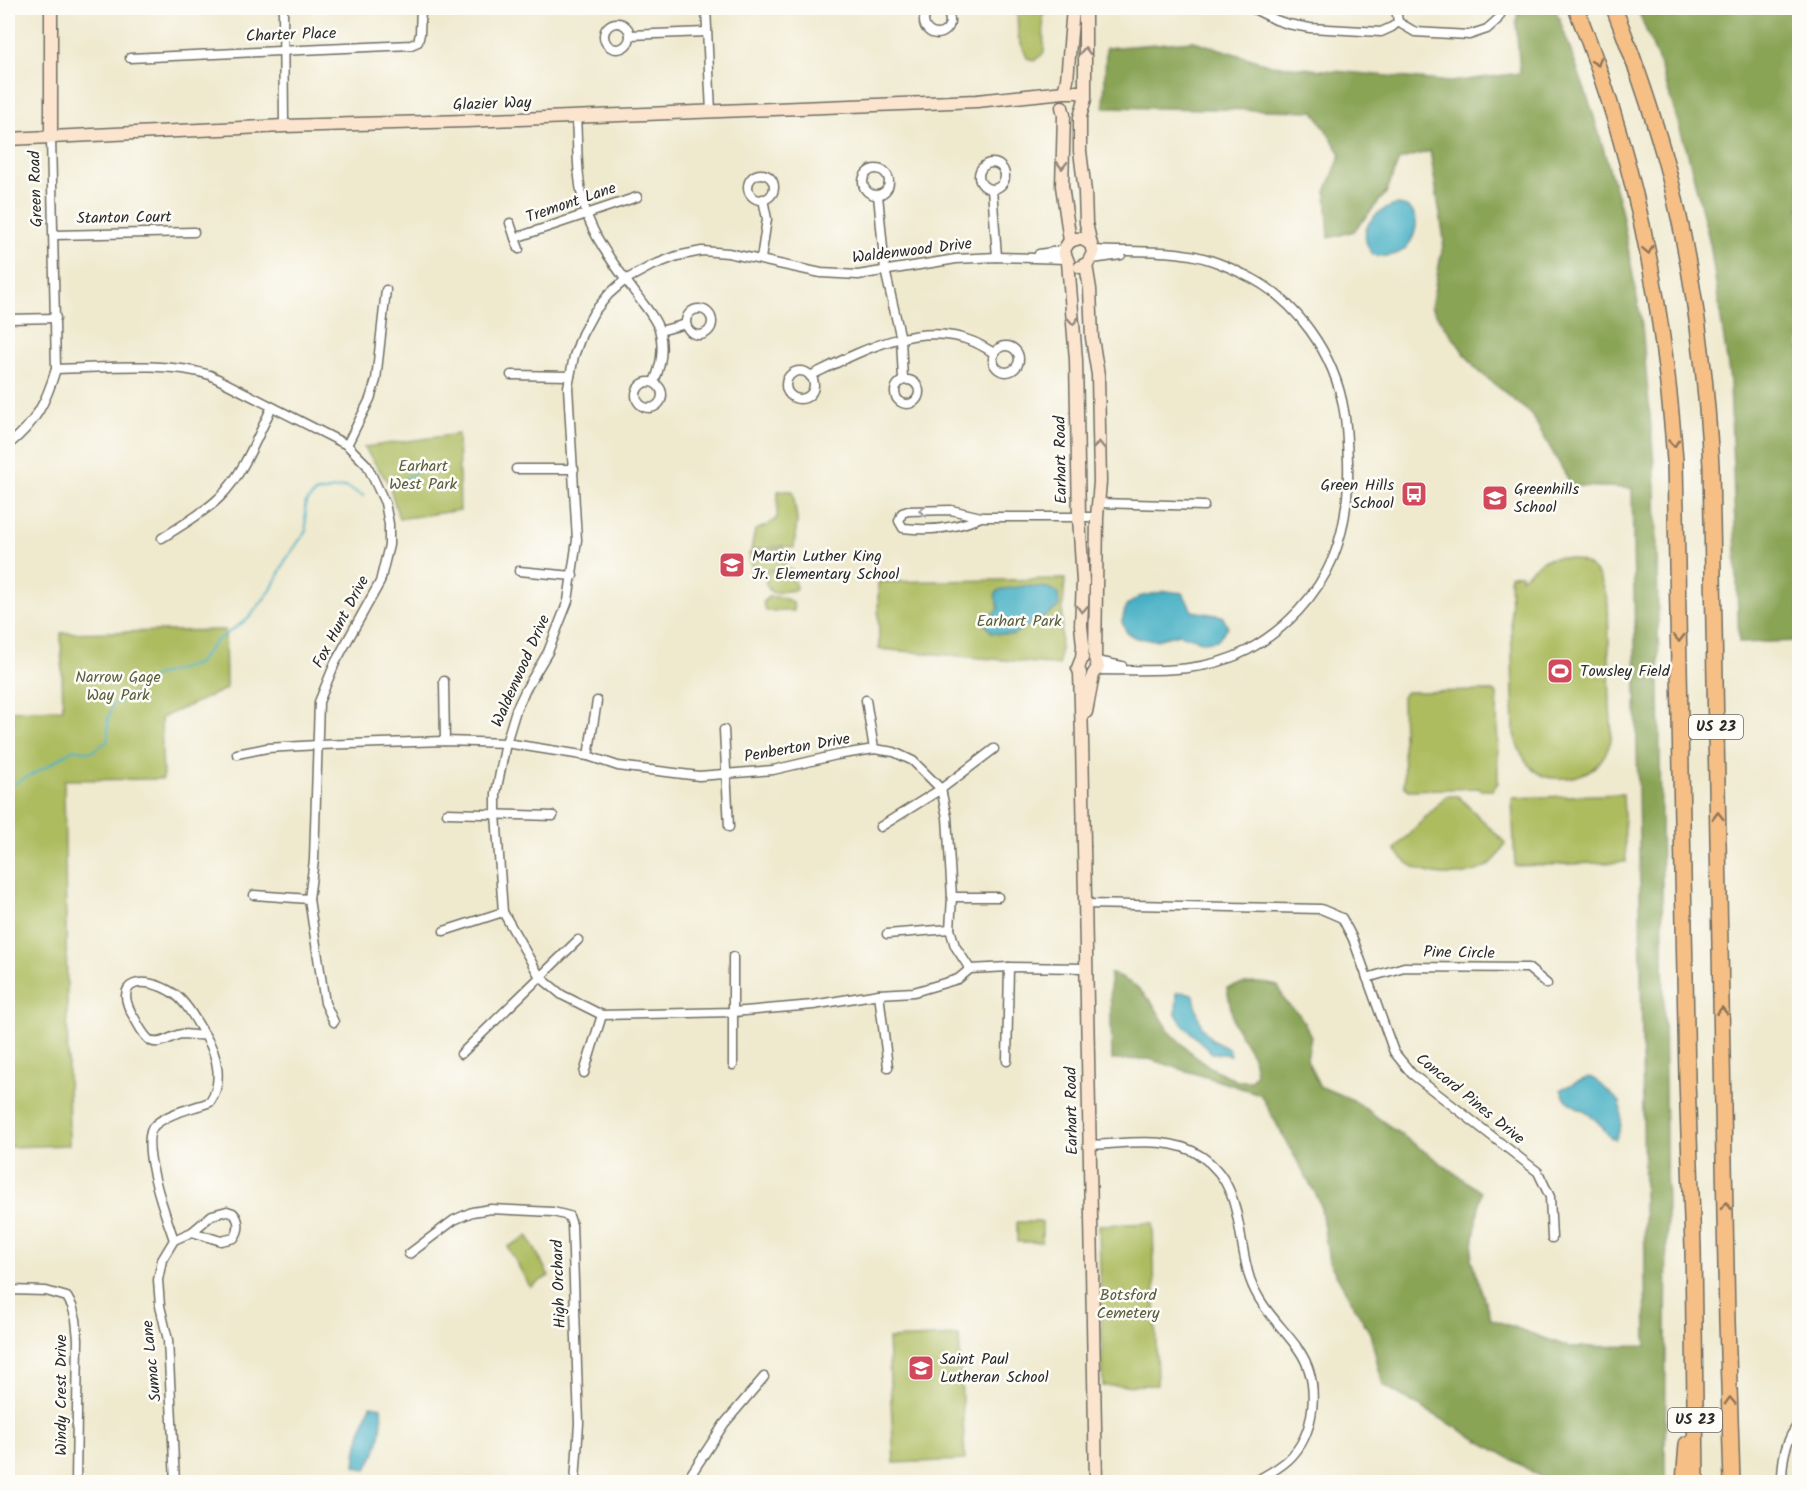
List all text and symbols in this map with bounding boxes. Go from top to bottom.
street label: Charter Place [245,21,337,49]
one-way arrow [1079,46,1091,55]
one-way arrow [1589,56,1602,67]
street label: Glazier Way [452,90,532,118]
street label: Green Road [22,149,50,228]
one-way arrow [1056,161,1068,170]
street label: Tremont Lane [522,176,620,230]
street label: Stanton Court [76,205,173,231]
street label: Waldenwood Drive [851,231,973,271]
one-way arrow [1641,245,1654,255]
one-way arrow [1066,316,1079,325]
street label: Earhart Road [1048,415,1074,504]
one-way arrow [1667,439,1680,448]
one-way arrow [1093,440,1105,449]
park label: Earhart West Park [389,454,458,497]
place label: Green Hills School [1320,473,1394,516]
place label: Greenhills School [1514,477,1579,520]
bus stop icon: Green Hills School [1399,479,1429,509]
school or university icon: Greenhills School [1480,483,1510,513]
one-way arrow [919,505,928,517]
place label: Martin Luther King Jr. Elementary School [752,544,900,587]
school or university icon: Martin Luther King Jr. Elementary School [717,550,747,580]
street label: Fox Hunt Drive [306,571,376,673]
one-way arrow [1075,605,1088,614]
park label: Earhart Park [976,609,1062,634]
street label: Waldenwood Drive [485,611,557,731]
one-way arrow [1673,634,1685,643]
sports icon: Towsley Field [1545,656,1575,686]
place label: Towsley Field [1580,659,1671,684]
park label: Narrow Gage Way Park [75,665,161,708]
road number: US 23 [1689,715,1743,739]
street label: Penberton Drive [742,726,852,770]
one-way arrow [1712,811,1724,820]
street label: Pine Circle [1423,940,1495,966]
one-way arrow [1716,1006,1728,1015]
street label: Concord Pines Drive [1410,1047,1530,1151]
street label: Earhart Road [1059,1066,1085,1155]
one-way arrow [1719,1201,1732,1210]
street label: High Orchard [545,1238,573,1329]
park label: Botsford Cemetery [1097,1283,1160,1326]
street label: Sumac Lane [135,1319,169,1403]
street label: Windy Crest Drive [49,1334,74,1456]
place label: Saint Paul Lutheran School [940,1347,1049,1390]
school or university icon: Saint Paul Lutheran School [906,1353,936,1383]
one-way arrow [1723,1396,1736,1405]
road number: US 23 [1668,1408,1722,1432]

